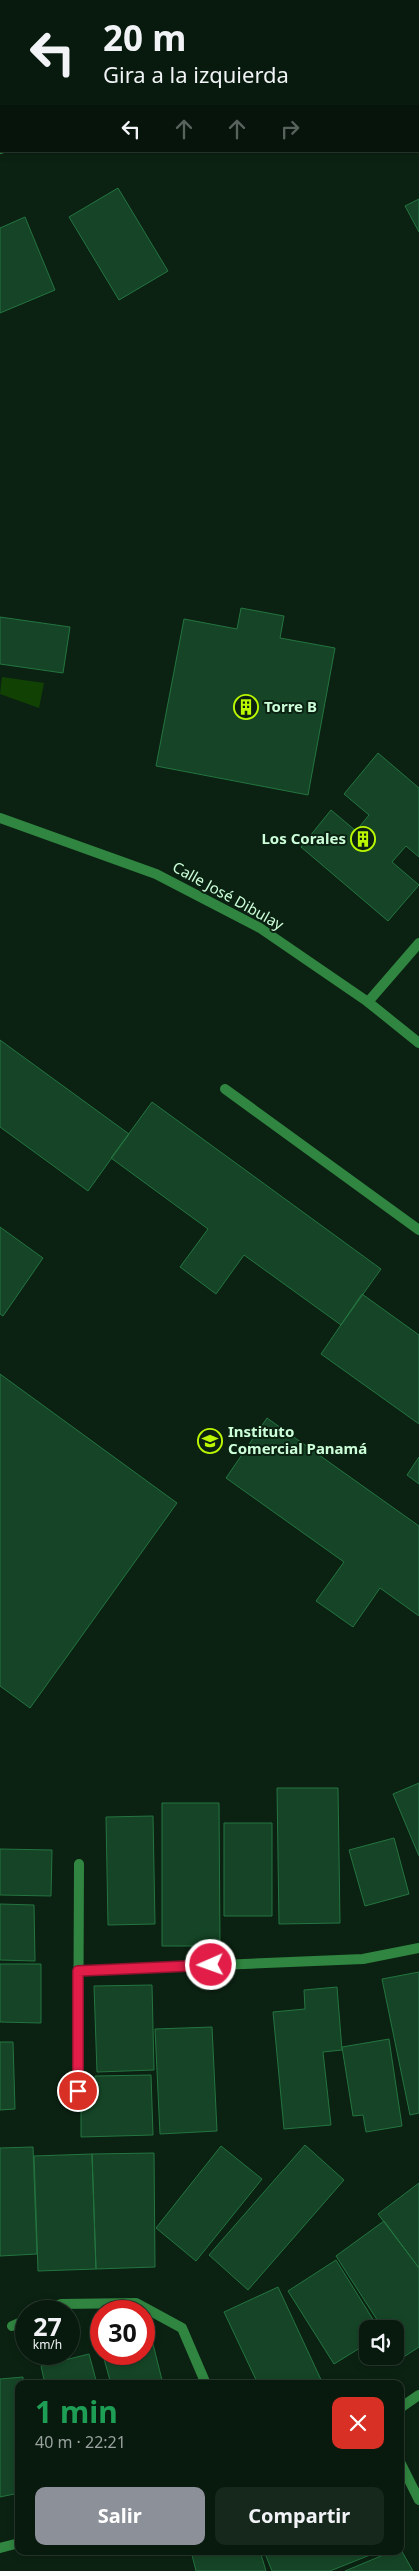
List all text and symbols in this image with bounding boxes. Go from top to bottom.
text: 20 m [103,14,186,61]
icon: left [20,20,85,85]
text: Gira a la izquierda [103,59,289,89]
icon: left [117,115,145,143]
icon: ahead [170,115,198,143]
icon: ahead [223,115,251,143]
icon: right [276,115,304,143]
building icon: Torre B [233,694,259,720]
place label: Torre B [264,696,317,716]
building icon: Los Corales [350,826,376,852]
place label: Los Corales [261,828,346,848]
street label: Calle José Dibulay [169,856,288,934]
place label: Instituto Comercial Panamá [228,1421,367,1458]
school or university icon: Instituto Comercial Panamá [197,1428,223,1454]
position arrow [184,1938,236,1990]
pin [57,2070,99,2112]
icon: arrive [64,2077,92,2105]
speed limit sign: 30 [90,2300,155,2365]
text: 27 [33,2309,62,2343]
map controls [359,2320,404,2365]
button: sound [359,2320,404,2365]
text: km/h [33,2336,62,2353]
text: 1 min [35,2391,118,2432]
button: close [332,2397,384,2449]
text: 40 m · 22:21 [35,2431,126,2453]
button: Salir [35,2487,205,2545]
button: Compartir [215,2487,384,2545]

